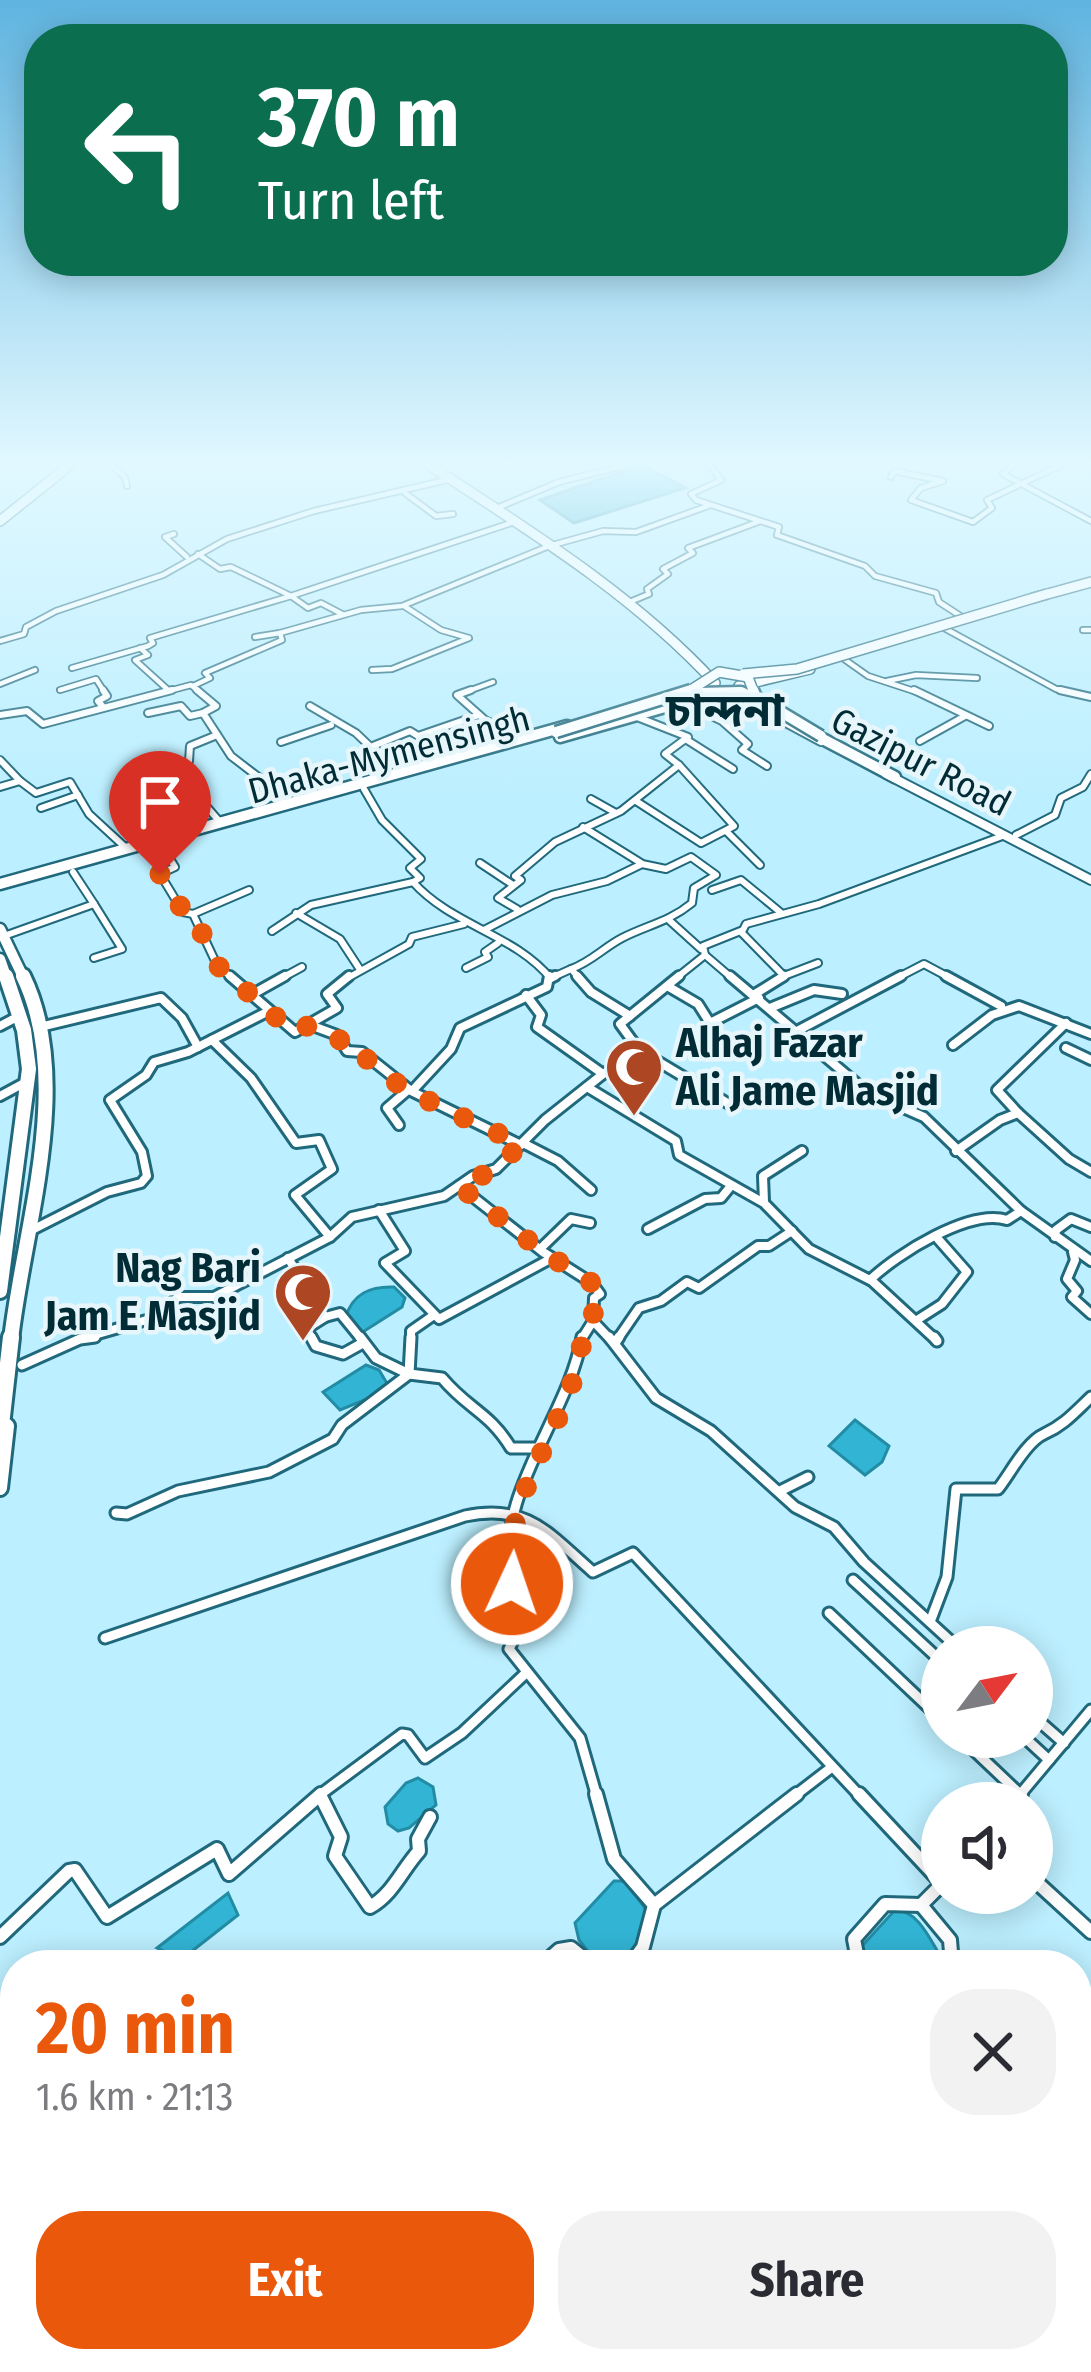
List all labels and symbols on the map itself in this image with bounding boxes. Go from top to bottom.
district label: চান্দনা [665,684,785,738]
street label: Dhaka-Mymensingh [243,696,535,814]
street label: Gazipur Road [824,698,1018,826]
pin [109,751,211,874]
place label: Alhaj Fazar Ali Jame Masjid [675,1018,939,1116]
mosque icon: Alhaj Fazar Ali Jame Masjid [603,1036,665,1118]
place label: Nag Bari Jam E Masjid [44,1243,261,1341]
mosque icon: Nag Bari Jam E Masjid [272,1261,334,1343]
position arrow [449,1521,575,1647]
north arrow [921,1626,1053,1758]

